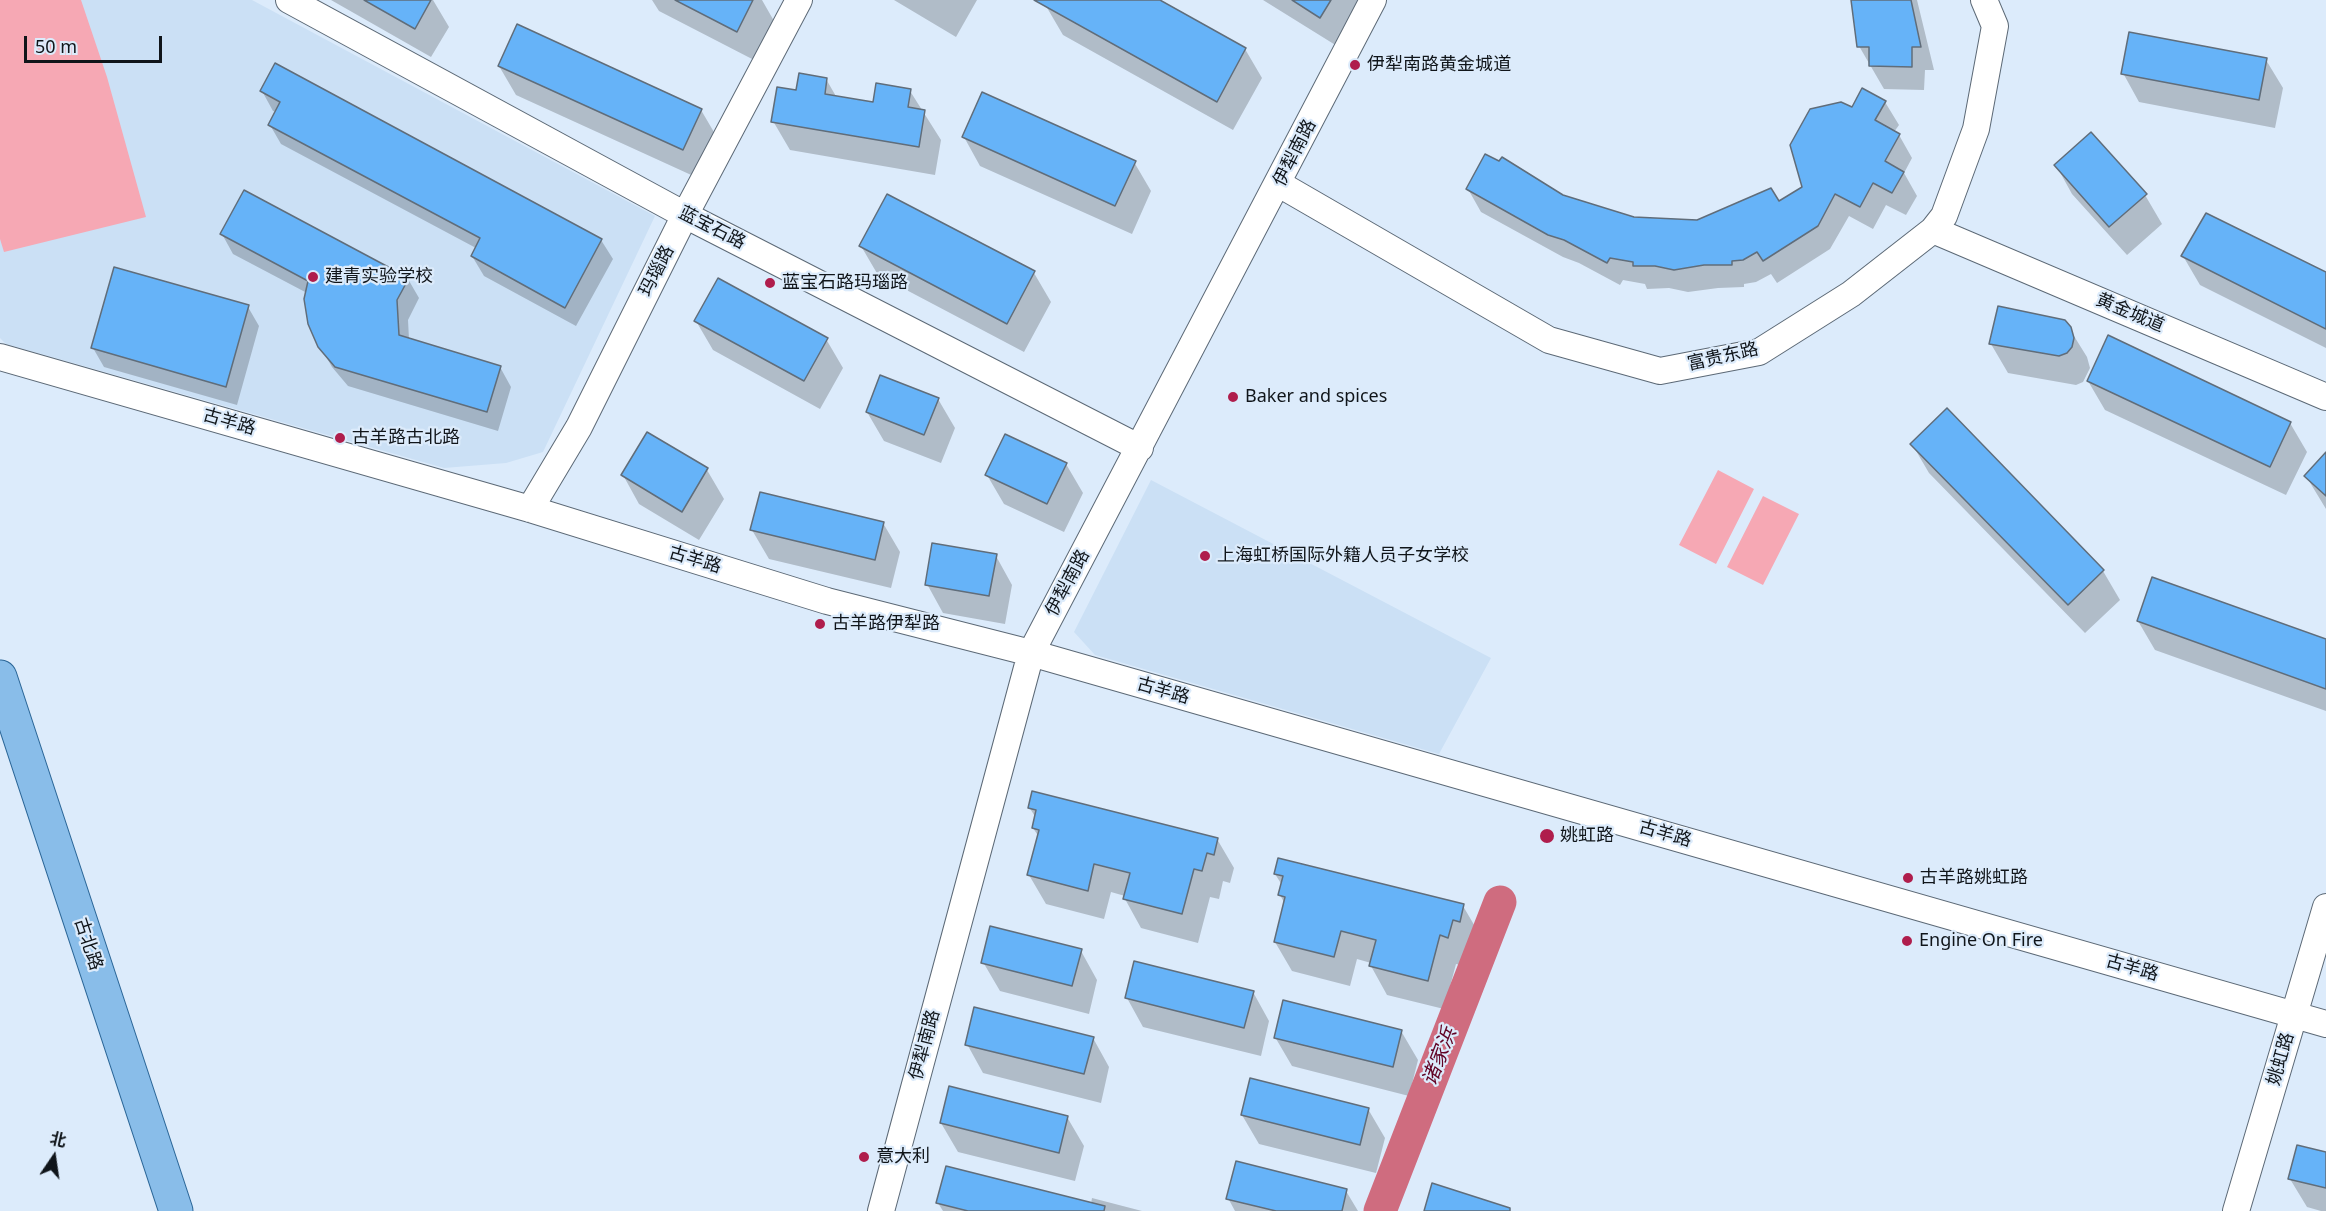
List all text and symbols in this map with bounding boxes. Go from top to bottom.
scale bar [27,24,165,62]
text: 50 m [35,34,77,58]
place label: 伊犁南路黄金城道 [1367,54,1511,76]
marker: 伊犁南路黄金城道 [1348,58,1362,72]
street label: 伊犁南路 [1269,116,1321,190]
street label: 蓝宝石路 [675,202,749,254]
street label: 玛瑙路 [635,242,679,300]
place label: 建青实验学校 [325,266,433,288]
marker: 建青实验学校 [306,270,320,284]
place label: 蓝宝石路玛瑙路 [782,272,908,294]
marker: 蓝宝石路玛瑙路 [763,276,777,290]
street label: 黄金城道 [2093,289,2167,337]
street label: 富贵东路 [1685,338,1761,376]
place label: Baker and spices [1245,386,1387,408]
marker: Baker and spices [1226,390,1240,404]
street label: 古羊路 [200,404,258,440]
place label: 古羊路古北路 [352,427,460,449]
marker: 古羊路古北路 [333,431,347,445]
street label: 古羊路 [666,542,724,578]
place label: 上海虹桥国际外籍人员子女学校 [1217,545,1469,567]
street label: 伊犁南路 [1042,546,1094,620]
marker: 上海虹桥国际外籍人员子女学校 [1198,549,1212,563]
place label: 古羊路伊犁路 [832,613,940,635]
marker: 古羊路伊犁路 [813,617,827,631]
street label: 古羊路 [1134,673,1192,709]
street label: 古羊路 [1636,816,1694,852]
place label: 姚虹路 [1560,825,1614,847]
marker: 姚虹路 [1538,827,1556,845]
place label: 古羊路姚虹路 [1920,867,2028,889]
marker: 古羊路姚虹路 [1901,871,1915,885]
street label: 古北路 [69,915,107,973]
place label: Engine On Fire [1919,930,2043,952]
marker: Engine On Fire [1900,934,1914,948]
street label: 古羊路 [2103,950,2161,986]
street label: 伊犁南路 [905,1007,945,1083]
water label: 诸家浜 [1418,1025,1462,1089]
street label: 姚虹路 [2263,1030,2299,1088]
north arrow [24,1127,84,1187]
text: 北 [48,1127,68,1152]
place label: 意大利 [876,1146,930,1168]
marker: 意大利 [857,1150,871,1164]

